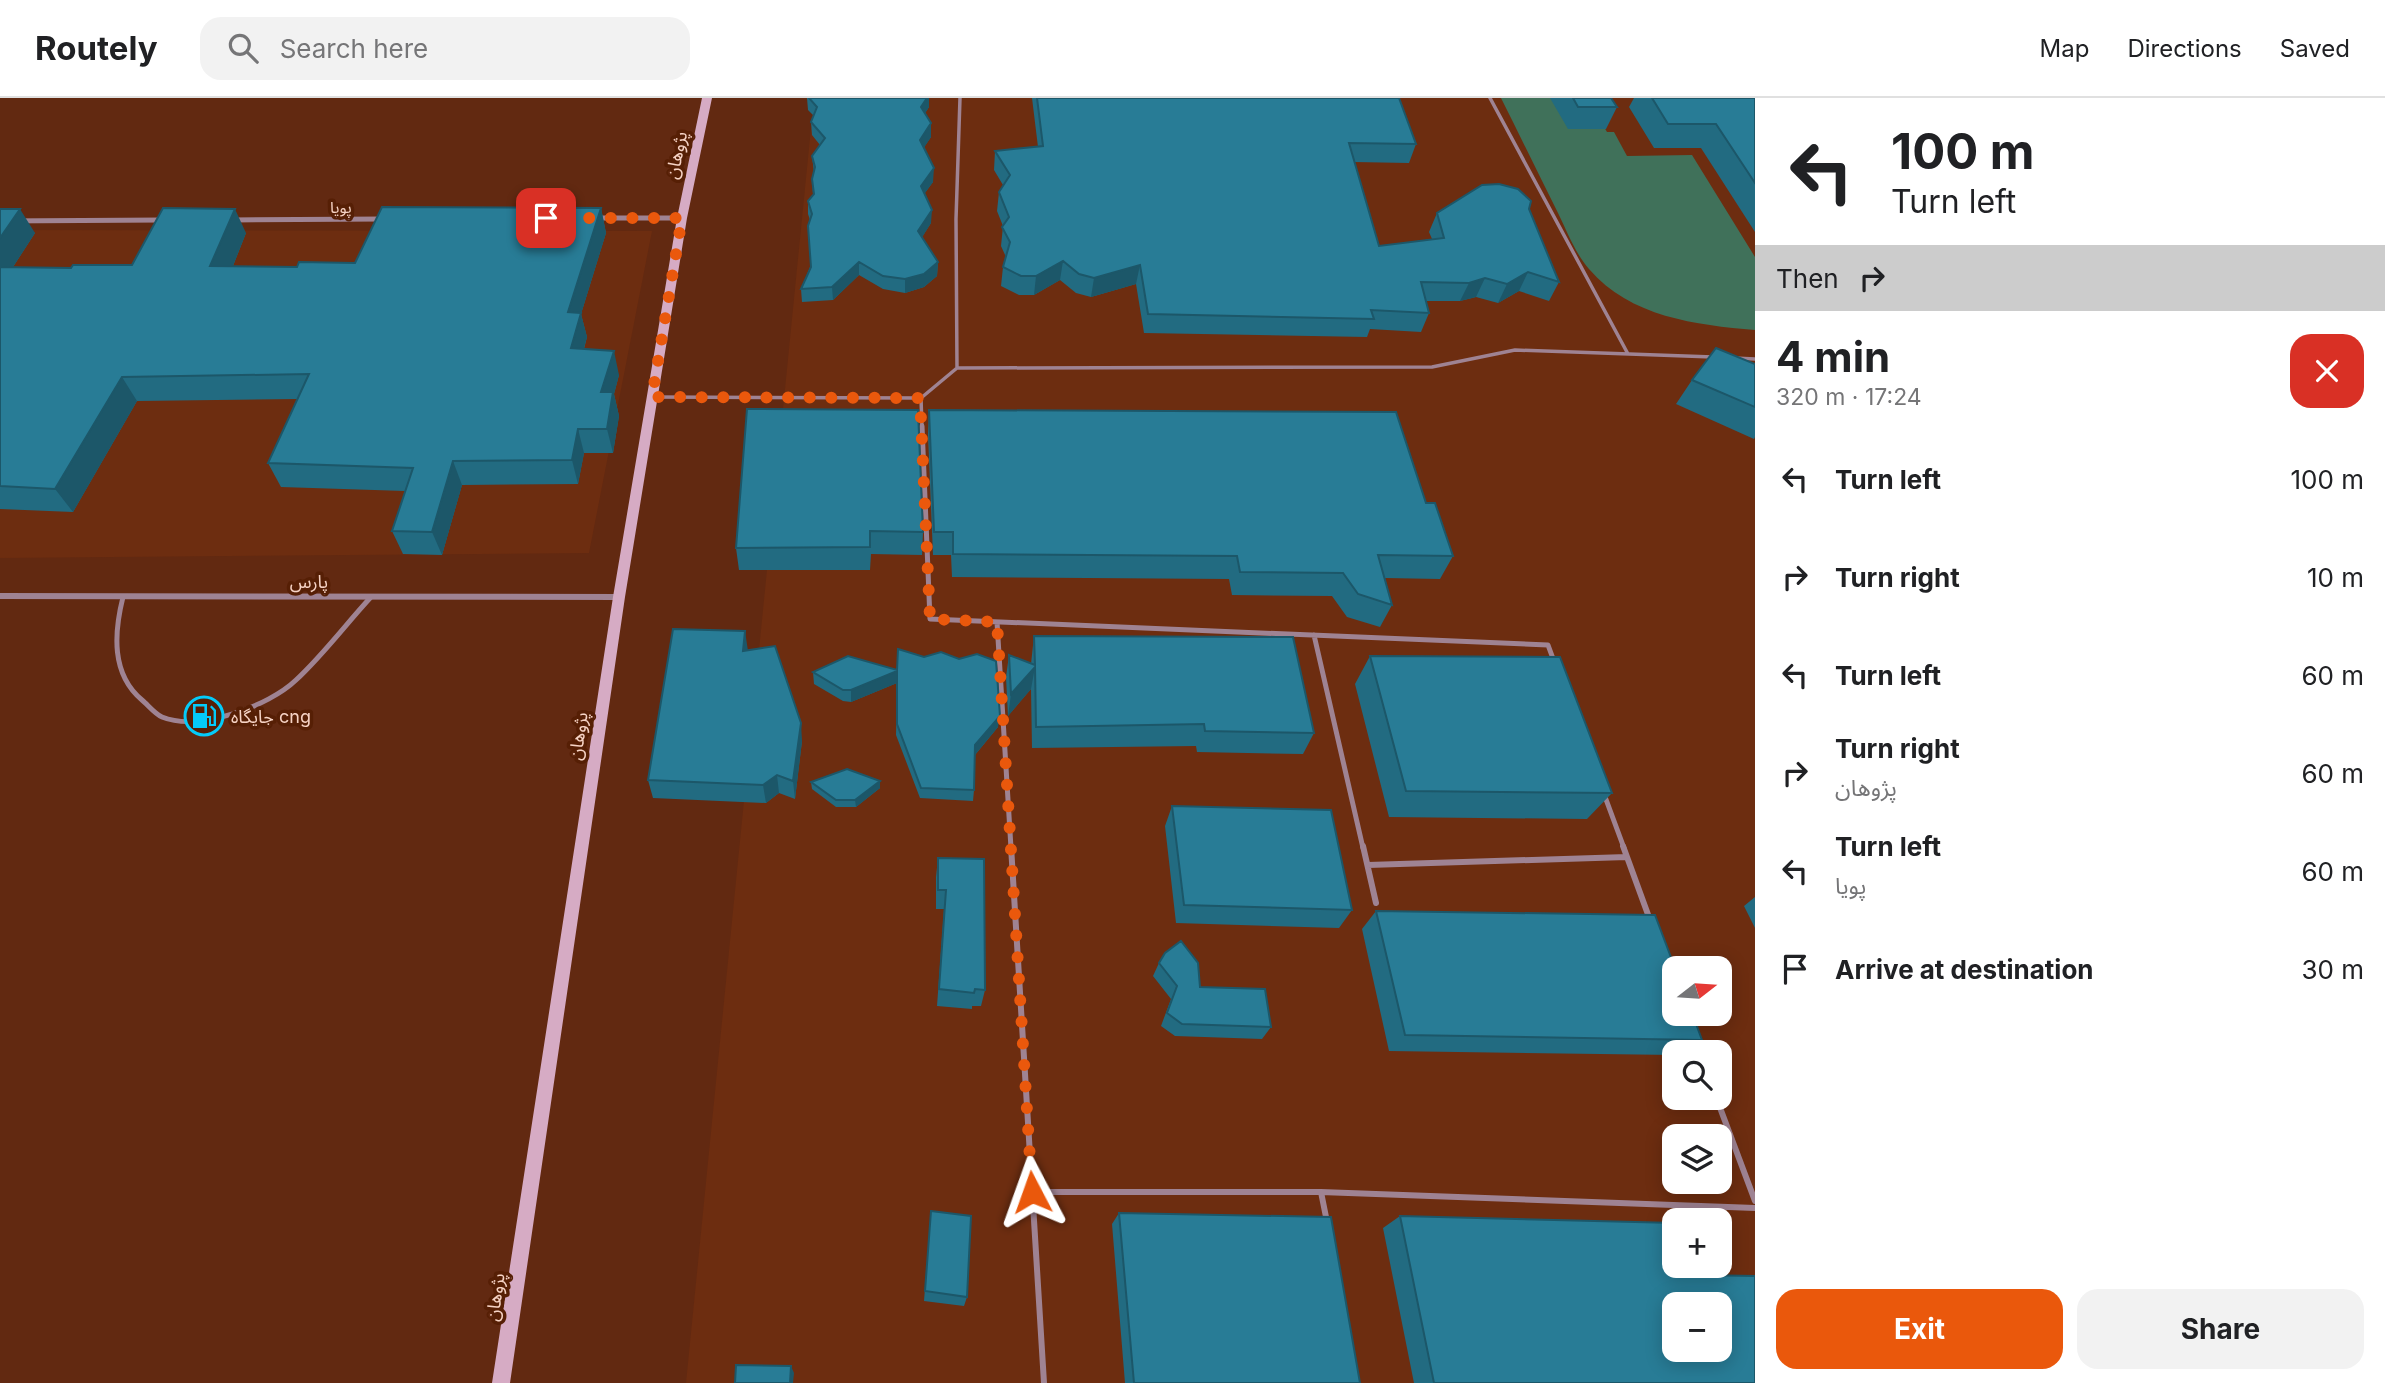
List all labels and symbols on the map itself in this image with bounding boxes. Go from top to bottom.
street label: پژوهان [661,129,692,181]
pin [516,188,576,248]
street label: پویا [330,197,352,218]
street label: پارس [290,571,328,593]
fuel station icon: جایگاه cng [183,695,225,737]
place label: جایگاه cng [231,706,311,727]
street label: پژوهان [564,711,593,762]
north arrow [1662,956,1732,1026]
position arrow [995,1155,1069,1229]
street label: پژوهان [481,1272,510,1323]

